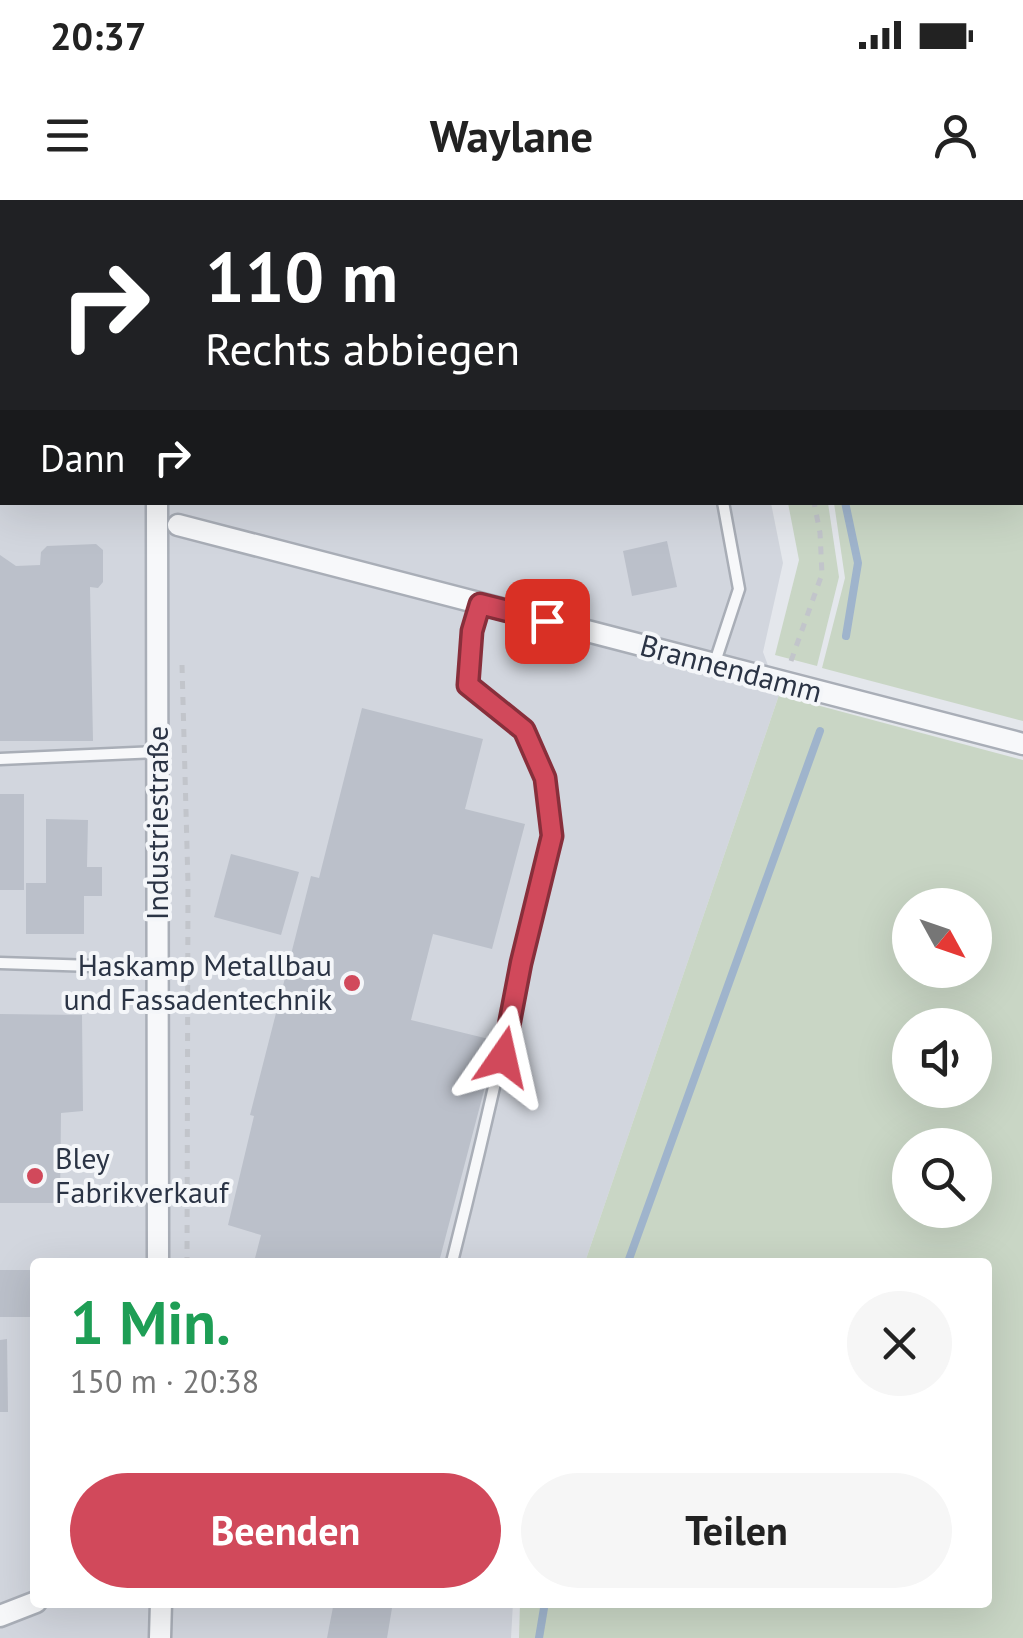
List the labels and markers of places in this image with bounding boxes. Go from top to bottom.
pin [505,579,590,664]
place label: Haskamp Metallbau und Fassadentechnik [63,945,333,1018]
marker: Haskamp Metallbau und Fassadentechnik [341,972,363,994]
place label: Bley Fabrikverkauf [55,1138,230,1211]
marker: Bley Fabrikverkauf [24,1165,46,1187]

